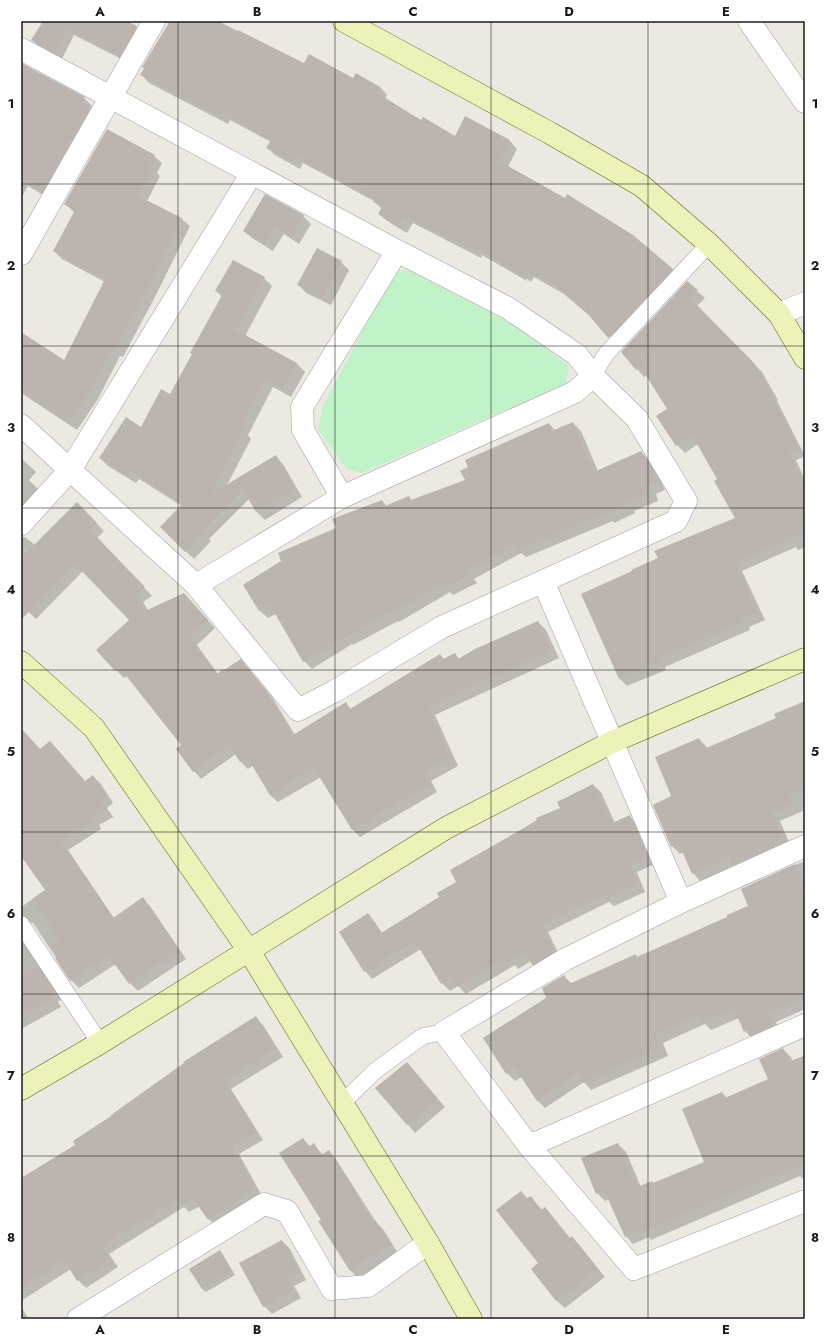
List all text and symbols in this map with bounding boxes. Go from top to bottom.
text: A [94,2,105,21]
text: B [253,2,262,21]
text: C [408,2,418,21]
text: D [564,2,574,21]
text: E [722,2,730,21]
text: 1 [8,94,14,113]
text: 1 [812,94,818,113]
text: 2 [7,256,15,275]
text: 2 [811,256,819,275]
text: 3 [7,418,15,437]
text: 3 [811,418,819,437]
text: 4 [6,580,16,599]
text: 4 [810,580,820,599]
text: 5 [7,742,15,761]
text: 5 [811,742,819,761]
text: 6 [7,904,16,923]
text: 6 [811,904,820,923]
text: 7 [7,1066,15,1085]
text: 7 [811,1066,819,1085]
text: 8 [7,1228,15,1247]
text: 8 [811,1228,819,1247]
text: A [94,1320,105,1339]
text: B [253,1320,262,1339]
text: C [408,1320,418,1339]
text: D [564,1320,574,1339]
text: E [722,1320,730,1339]

